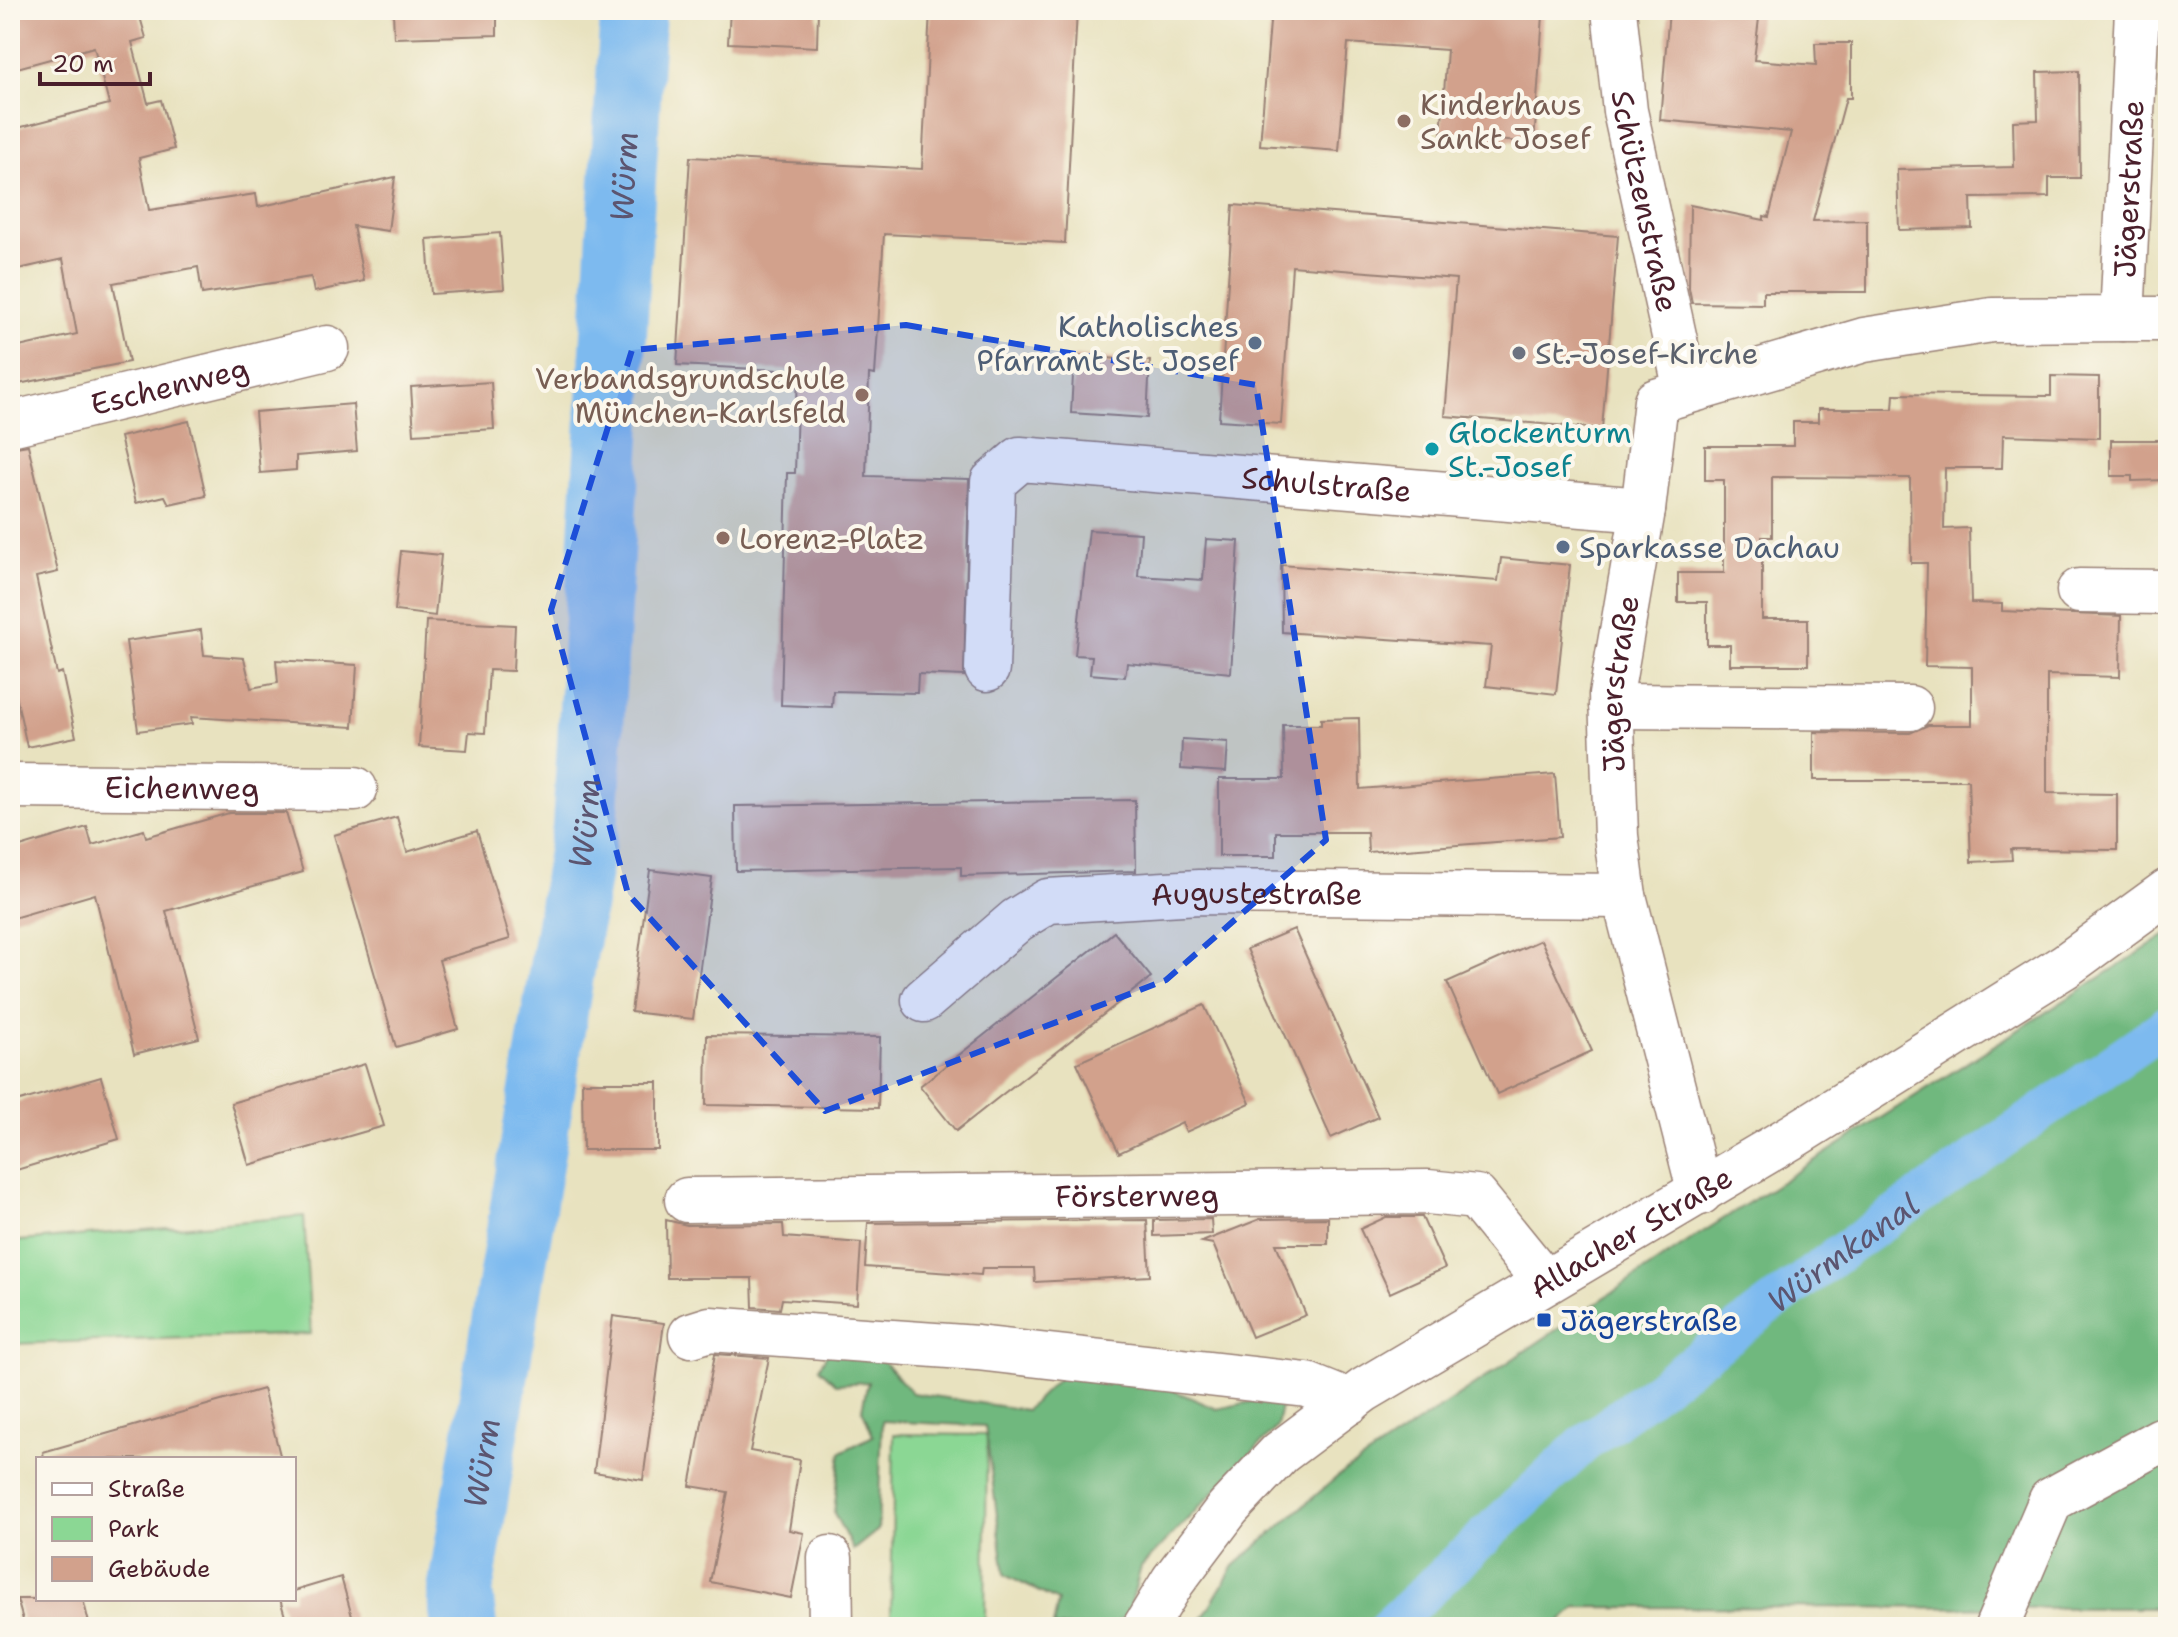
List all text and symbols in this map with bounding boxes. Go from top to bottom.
scale bar [40,36,150,86]
text: 20 m [52,48,114,80]
place label: Kinderhaus Sankt Josef [1420,84,1592,159]
street label: Schützenstraße [1602,88,1689,316]
street label: Jägerstraße [2104,99,2153,279]
marker: Kinderhaus Sankt Josef [1395,112,1413,130]
water label: Würm [599,130,647,223]
place label: Katholisches Pfarramt St. Josef [976,306,1240,381]
place label: St.-Josef-Kirche [1535,333,1758,374]
marker: Katholisches Pfarramt St. Josef [1246,334,1264,352]
marker: St.-Josef-Kirche [1510,344,1528,362]
street label: Eschenweg [86,347,253,424]
place label: Verbandsgrundschule München-Karlsfeld [535,358,846,433]
marker: Verbandsgrundschule München-Karlsfeld [853,386,871,404]
place label: Glockenturm St.-Josef [1448,412,1632,487]
marker: Glockenturm St.-Josef [1423,440,1441,458]
street label: Schulstraße [1240,457,1413,511]
place label: Lorenz-Platz [739,518,924,559]
place label: Sparkasse Dachau [1579,527,1840,568]
marker: Lorenz-Platz [714,529,732,547]
marker: Sparkasse Dachau [1554,538,1572,556]
street label: Jägerstraße [1590,592,1648,773]
street label: Eichenweg [104,766,260,809]
water label: Würm [557,777,609,872]
street label: Augustestraße [1150,871,1363,915]
street label: Allacher Straße [1522,1156,1740,1308]
street label: Försterweg [1055,1174,1219,1217]
water label: Würmkanal [1758,1183,1927,1322]
place label: Jägerstraße [1560,1300,1738,1341]
marker: Jägerstraße [1535,1311,1553,1329]
water label: Würm [453,1415,510,1511]
legend [36,1457,296,1601]
text: Straße [108,1473,185,1505]
text: Park [108,1513,160,1545]
text: Gebäude [108,1553,210,1585]

